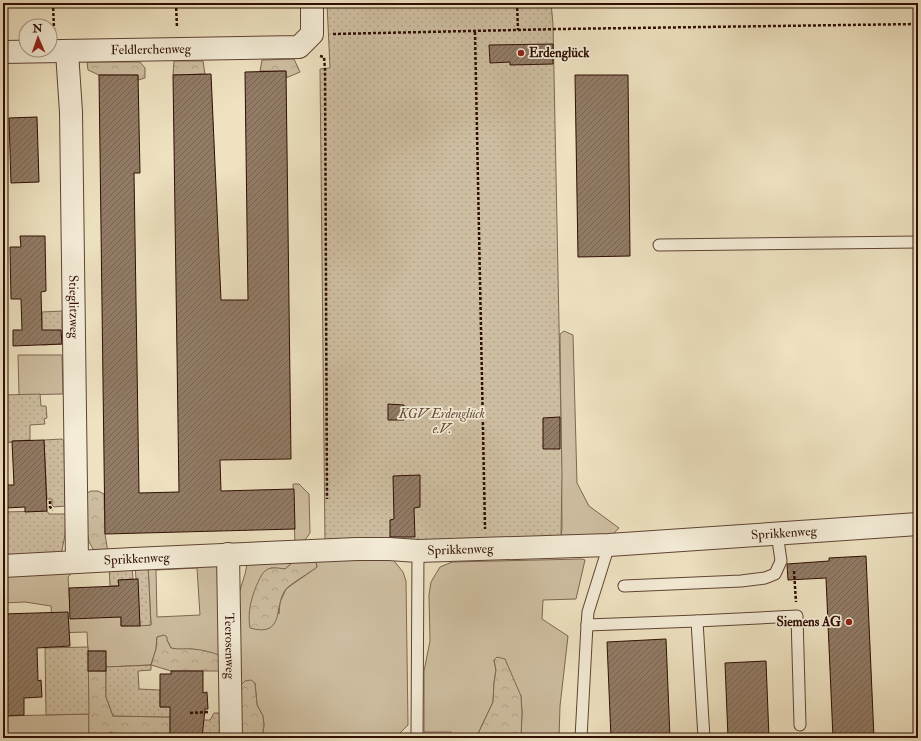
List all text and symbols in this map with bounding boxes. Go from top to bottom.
north arrow [18,18,58,58]
text: N [32,22,44,35]
street label: Feldlerchenweg [111,41,192,58]
place label: Erdenglück [529,45,590,62]
marker: Erdenglück [516,48,526,58]
street label: Stieglitzweg [65,275,82,339]
park label: KGV Erdenglück e.V. [398,406,485,437]
street label: Sprikkenweg [751,523,818,544]
street label: Sprikkenweg [427,541,494,560]
street label: Sprikkenweg [103,549,171,569]
street label: Teerosenweg [221,613,238,680]
place label: Siemens AG [777,614,841,630]
marker: Siemens AG [844,617,854,627]

